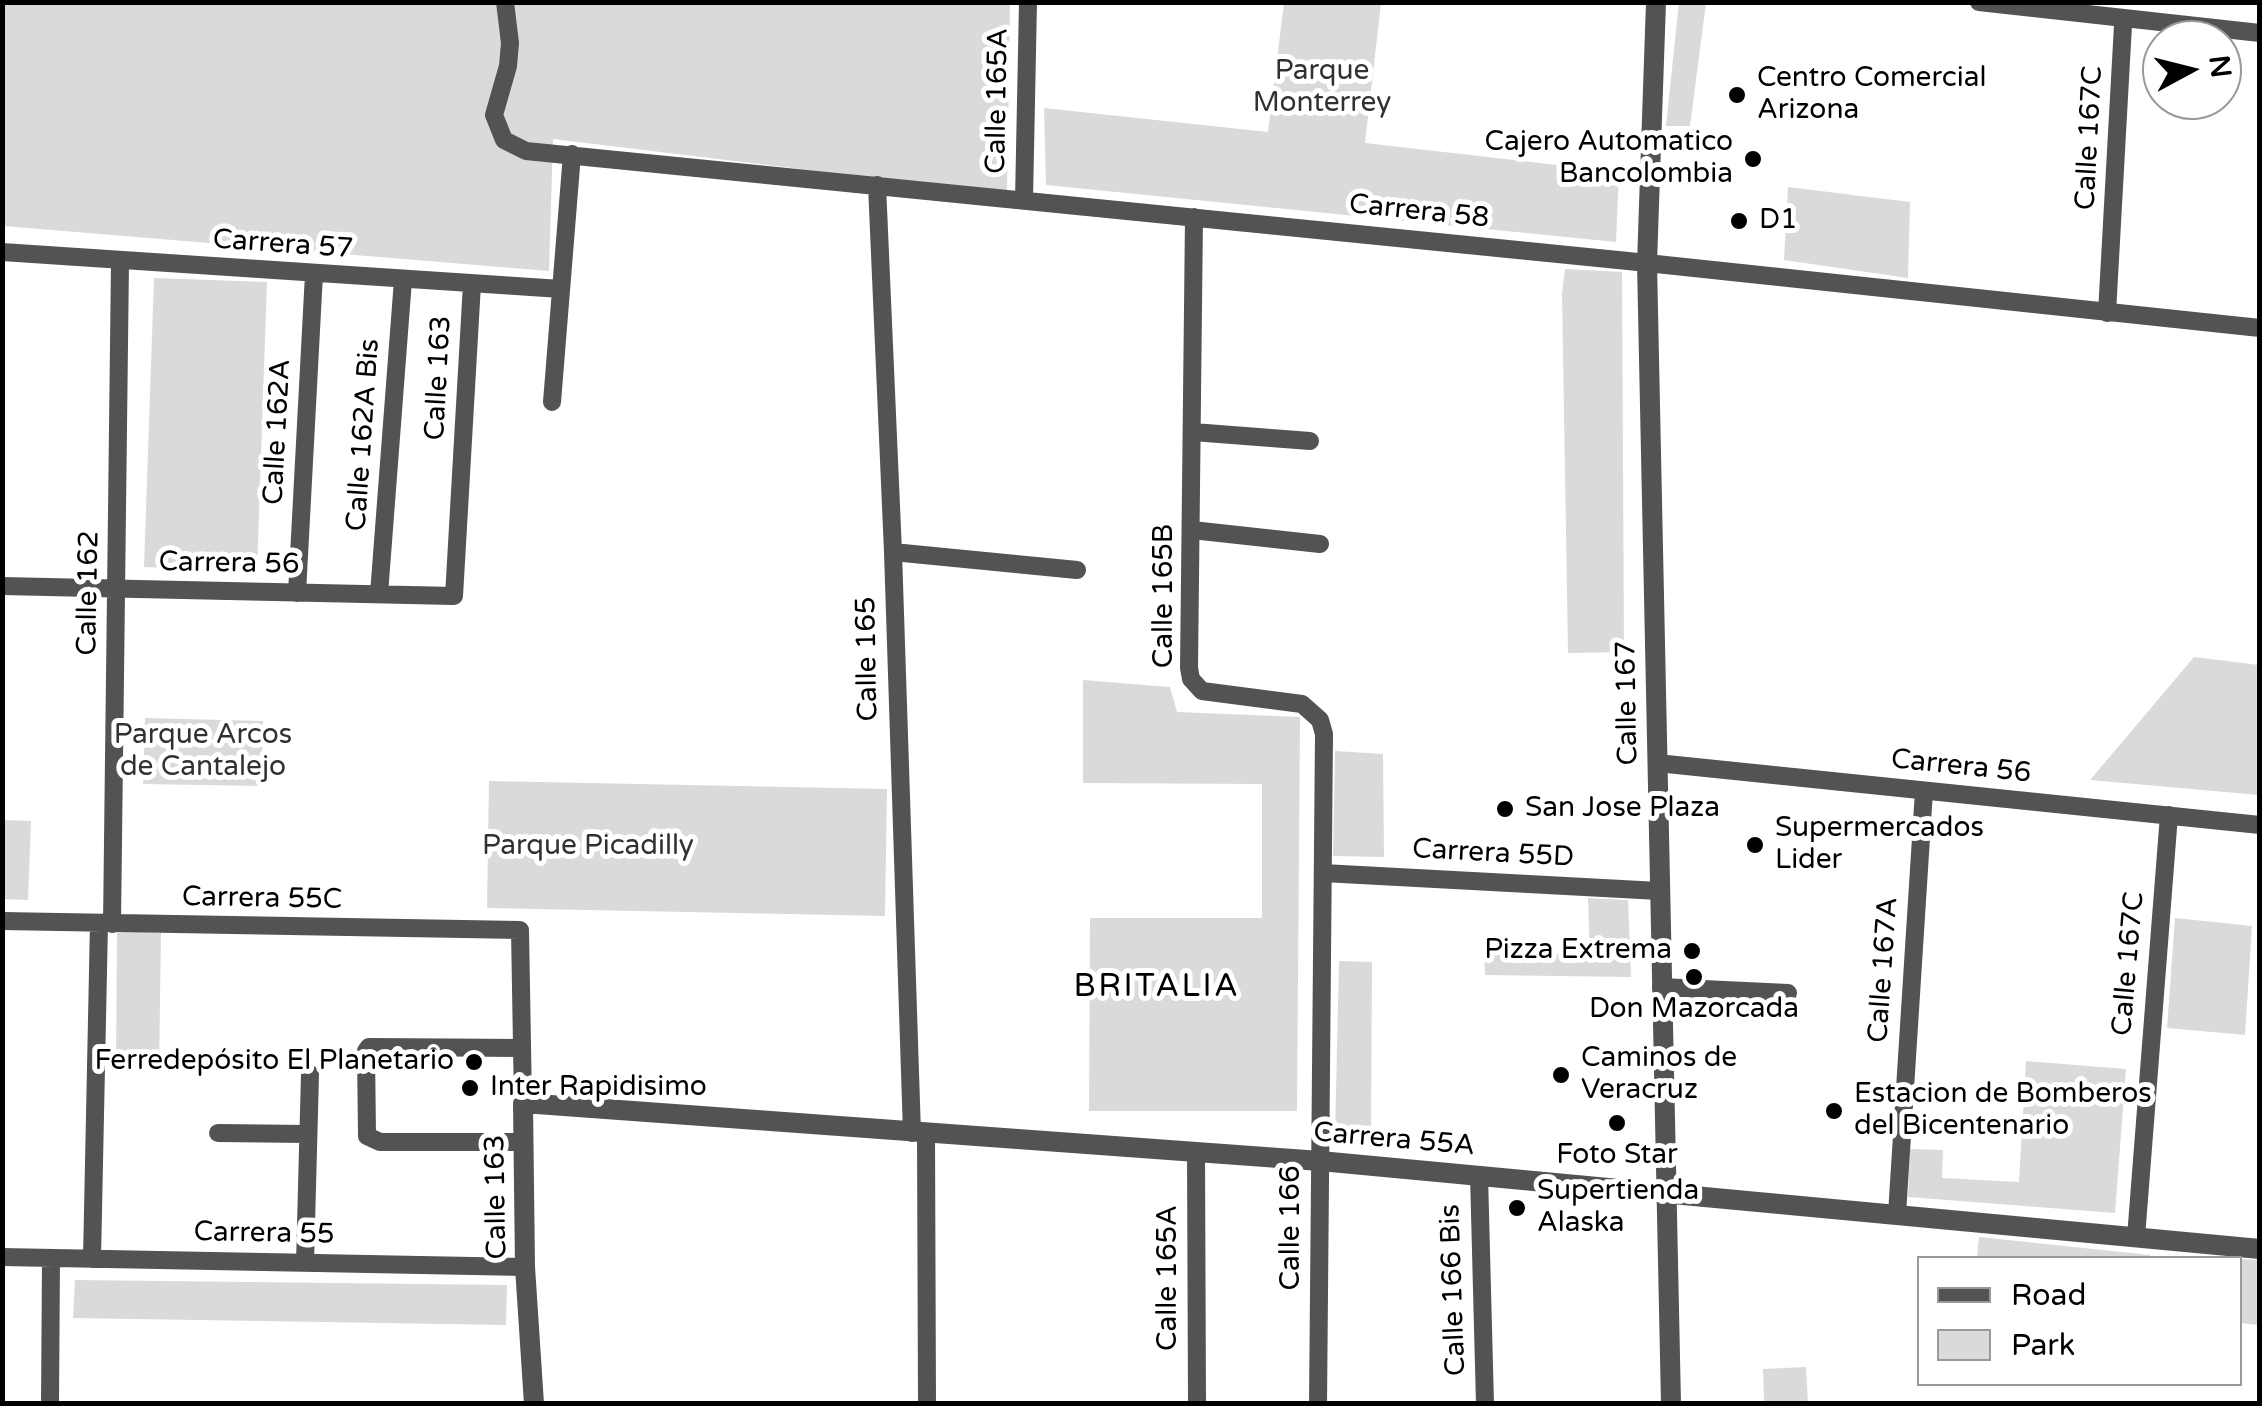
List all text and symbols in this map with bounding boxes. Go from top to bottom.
north arrow [2142,20,2242,120]
street label: Calle 165A [980,28,1016,174]
text: N [2202,53,2238,80]
park label: Parque Monterrey [1253,55,1391,121]
place label: Centro Comercial Arizona [1757,62,1986,128]
street label: Calle 167C [2069,65,2111,211]
marker: Centro Comercial Arizona [1726,84,1748,106]
place label: Cajero Automatico Bancolombia [1485,126,1733,192]
marker: Cajero Automatico Bancolombia [1742,148,1764,170]
street label: Carrera 58 [1347,188,1491,236]
place label: D1 [1759,204,1798,238]
marker: D1 [1728,210,1750,232]
street label: Carrera 57 [212,223,354,267]
street label: Calle 163 [419,315,459,441]
street label: Calle 162A Bis [341,338,387,532]
street label: Calle 162A [257,358,299,506]
street label: Calle 165B [1148,524,1182,668]
street label: Calle 162 [71,530,107,656]
street label: Carrera 56 [158,546,300,582]
street label: Calle 165 [850,596,886,722]
street label: Calle 167 [1610,640,1646,766]
park label: Parque Arcos de Cantalejo [114,719,292,785]
street label: Carrera 56 [1889,743,2033,791]
place label: San Jose Plaza [1525,792,1720,826]
marker: San Jose Plaza [1494,798,1516,820]
place label: Supermercados Lider [1775,812,1984,878]
park label: Parque Picadilly [482,830,694,864]
street label: Carrera 55D [1411,833,1575,875]
marker: Supermercados Lider [1744,834,1766,856]
street label: Carrera 55C [181,881,343,917]
street label: Calle 167C [2106,891,2152,1037]
street label: Calle 167A [1862,896,1906,1044]
place label: Pizza Extrema [1484,934,1672,968]
marker: Pizza Extrema [1681,940,1703,962]
marker: Don Mazorcada [1683,966,1705,988]
district label: BRITALIA [1074,969,1240,1007]
place label: Don Mazorcada [1589,993,1799,1027]
place label: Caminos de Veracruz [1581,1042,1737,1108]
place label: Ferredepósito El Planetario [94,1045,454,1079]
marker: Ferredepósito El Planetario [463,1051,485,1073]
marker: Caminos de Veracruz [1550,1064,1572,1086]
place label: Inter Rapidisimo [490,1071,707,1105]
marker: Inter Rapidisimo [459,1077,481,1099]
place label: Estacion de Bomberos del Bicentenario [1854,1078,2152,1144]
marker: Estacion de Bomberos del Bicentenario [1823,1100,1845,1122]
marker: Foto Star [1606,1112,1628,1134]
street label: Carrera 55A [1312,1116,1476,1164]
street label: Calle 163 [479,1134,515,1260]
place label: Foto Star [1556,1139,1678,1173]
street label: Calle 166 [1275,1165,1309,1291]
place label: Supertienda Alaska [1537,1175,1699,1241]
marker: Supertienda Alaska [1506,1197,1528,1219]
street label: Calle 166 Bis [1434,1204,1474,1376]
street label: Calle 165A [1152,1205,1186,1351]
street label: Carrera 55 [193,1216,335,1252]
legend [1917,1256,2242,1386]
text: Road [2011,1277,2086,1314]
text: Park [2011,1327,2075,1364]

